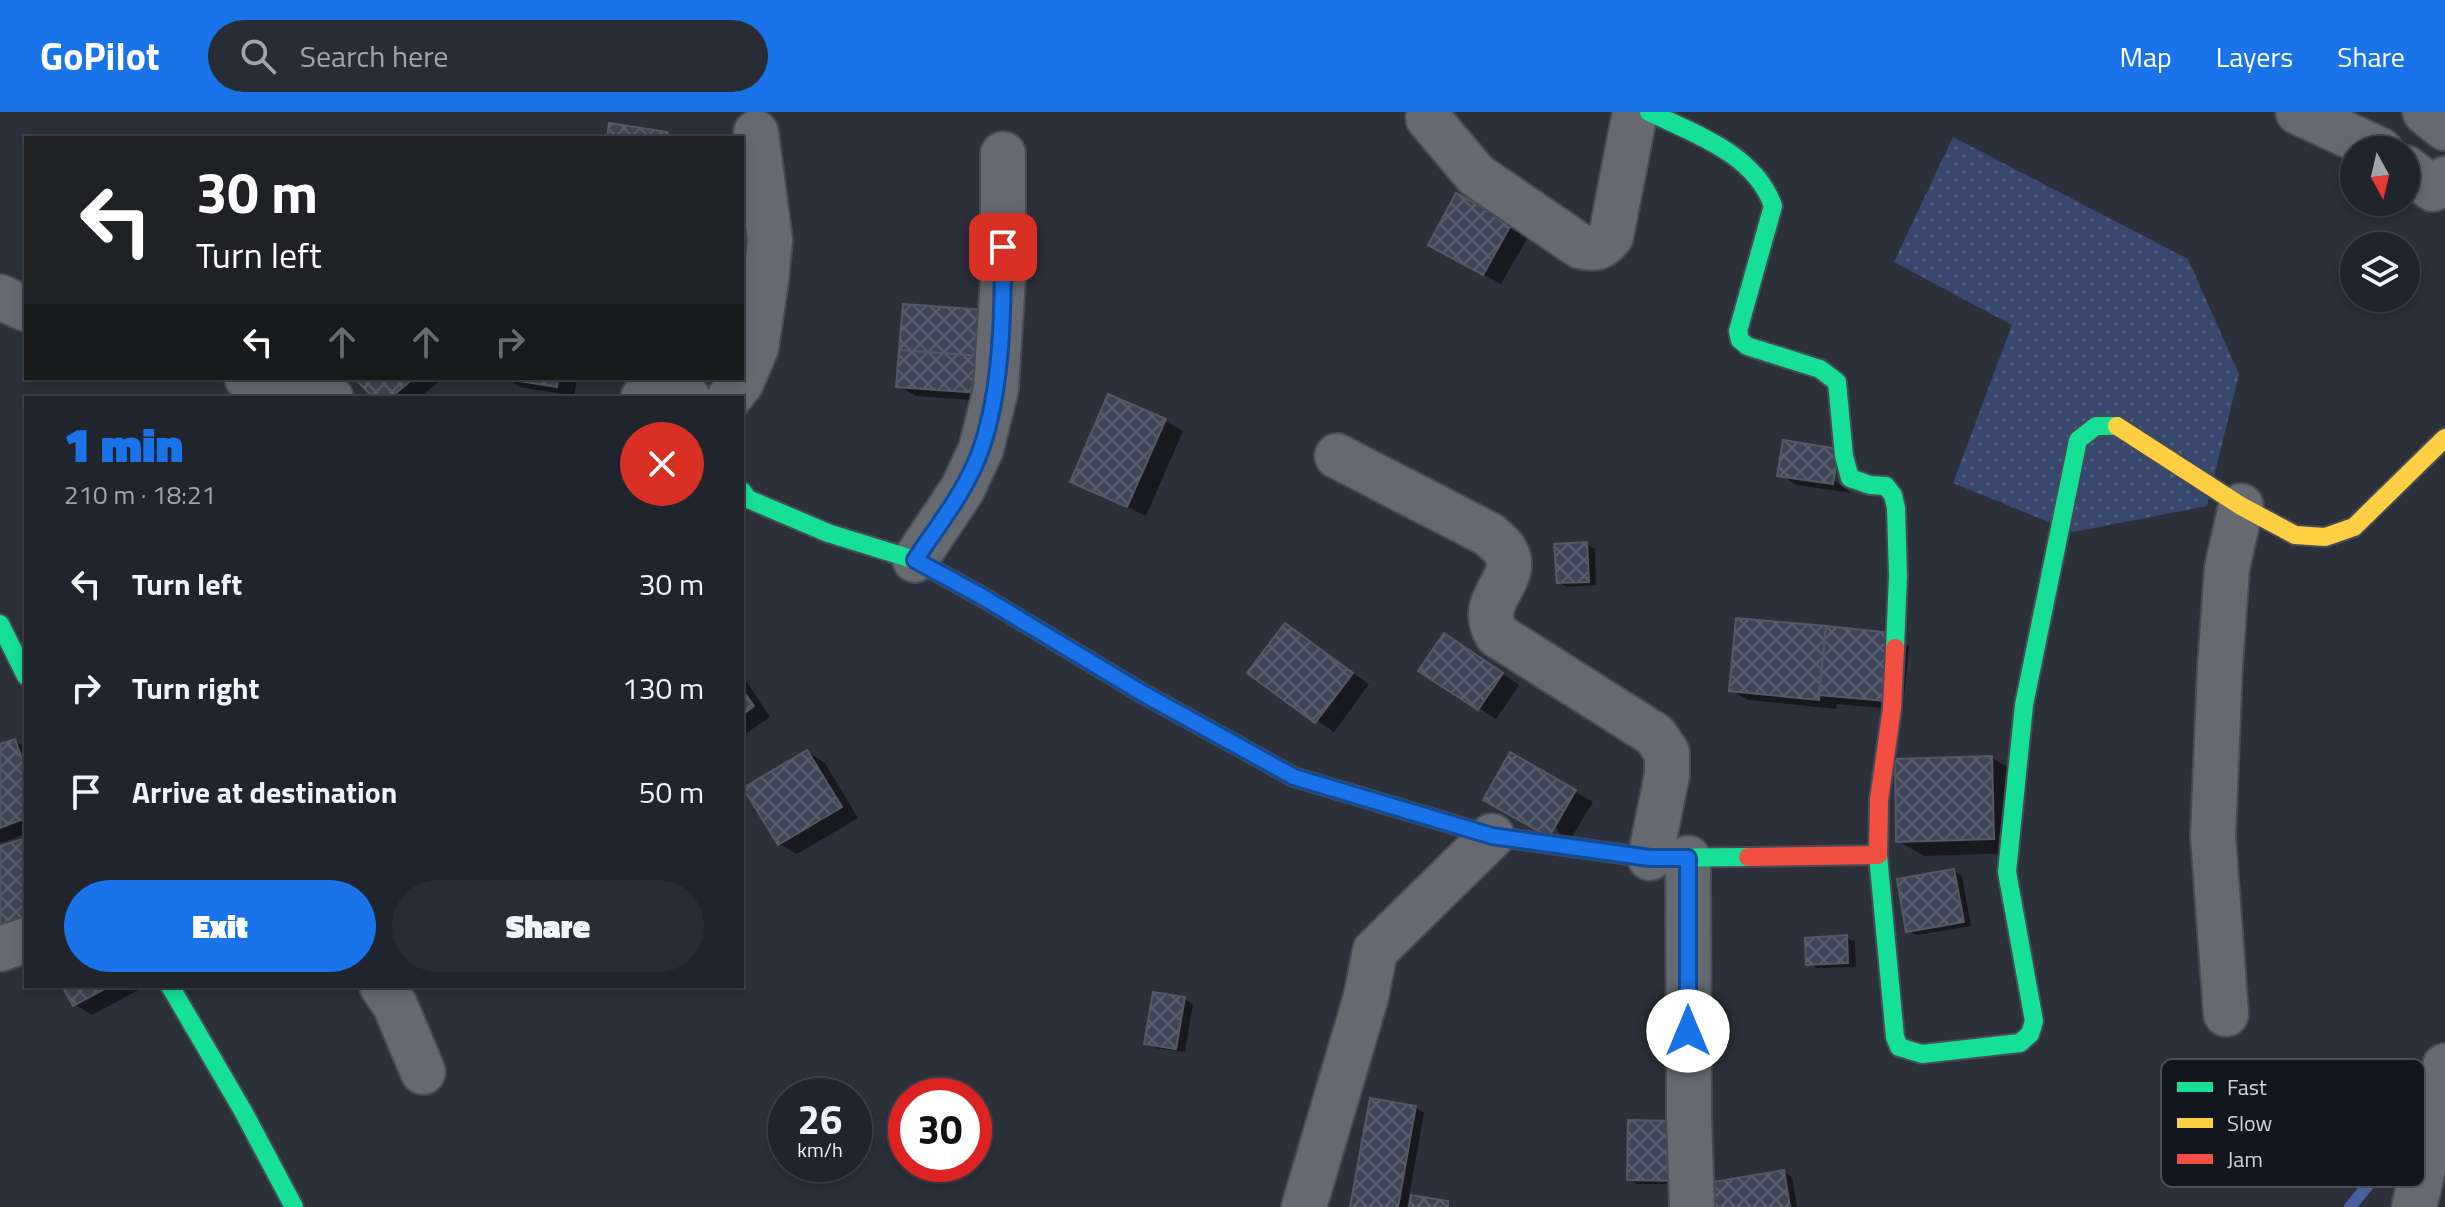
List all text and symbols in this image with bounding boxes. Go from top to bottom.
search box [208,20,768,92]
text: GoPilot [40,27,160,85]
text: Search here [300,33,449,79]
icon: search [236,34,280,78]
text: Map [2119,35,2172,78]
text: Layers [2216,35,2293,78]
text: Share [2337,35,2405,78]
north arrow [2340,136,2420,216]
map controls [2340,136,2420,312]
text: 30 m [196,150,318,235]
icon: left [64,168,168,272]
pin [969,213,1037,281]
icon: arrive [981,225,1025,269]
text: Turn left [196,227,322,282]
button: layers [2340,232,2420,312]
icon: left [236,320,280,364]
icon: ahead [320,320,364,364]
icon: ahead [404,320,448,364]
icon: right [488,320,532,364]
text: 1 min [64,408,183,481]
button: close [620,422,704,506]
text: 210 m · 18:21 [64,475,216,514]
text: Turn left [132,561,242,607]
text: 30 m [639,561,704,607]
icon: left [64,562,108,606]
text: Turn right [132,665,260,711]
text: 130 m [622,665,704,711]
icon: right [64,666,108,710]
text: Arrive at destination [132,769,397,815]
text: 50 m [639,769,704,815]
icon: arrive [64,770,108,814]
button: Exit [64,880,376,972]
button: Share [392,880,704,972]
position arrow [1646,989,1730,1073]
legend [2161,1059,2425,1187]
text: Fast [2227,1070,2267,1104]
speed limit sign: 30 [888,1078,992,1182]
text: 26 [798,1089,842,1150]
text: Slow [2227,1106,2273,1140]
text: km/h [797,1134,843,1165]
text: Jam [2227,1142,2263,1176]

